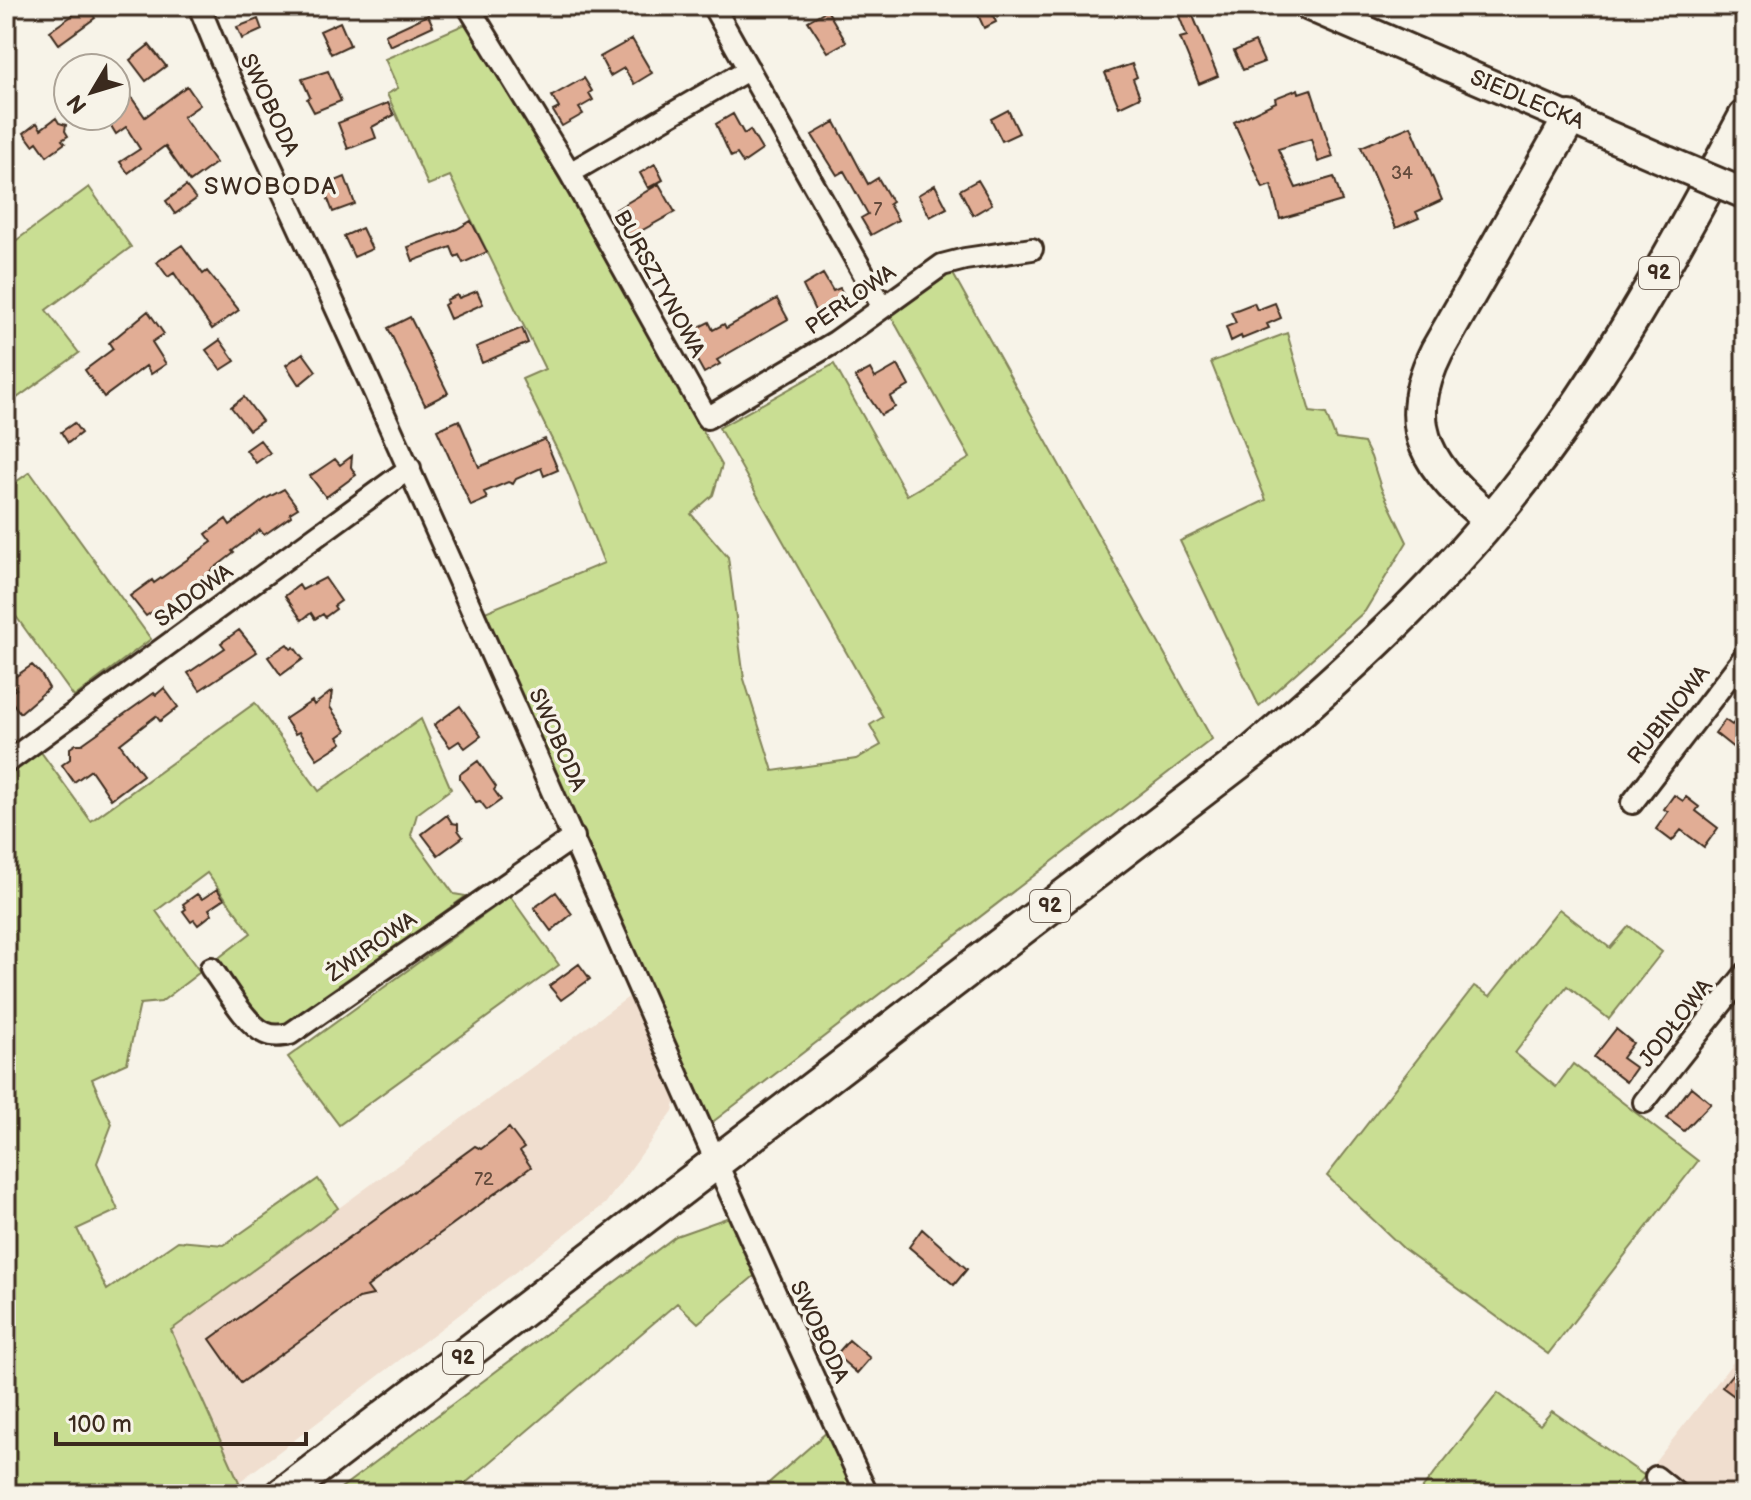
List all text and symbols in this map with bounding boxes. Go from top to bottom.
street label: SWOBODA [234,50,305,161]
north arrow [52,52,132,132]
street label: SIEDLECKA [1466,64,1588,136]
text: N [62,89,93,118]
house number: 34 [1391,163,1413,184]
district label: SWOBODA [204,172,338,201]
house number: 7 [874,199,883,220]
street label: BURSZTYNOWA [607,206,711,363]
road number: 92 [1639,257,1679,289]
street label: PERŁOWA [801,259,902,341]
street label: SADOWA [149,558,239,634]
street label: RUBINOWA [1622,660,1716,770]
street label: SWOBODA [522,684,592,796]
road number: 92 [1030,890,1070,922]
street label: ŻWIROWA [321,906,423,988]
street label: JODŁOWA [1633,973,1719,1073]
house number: 72 [474,1169,494,1190]
street label: SWOBODA [784,1277,855,1388]
road number: 92 [443,1342,483,1374]
scale bar [56,1396,306,1446]
text: 100 m [68,1410,132,1439]

